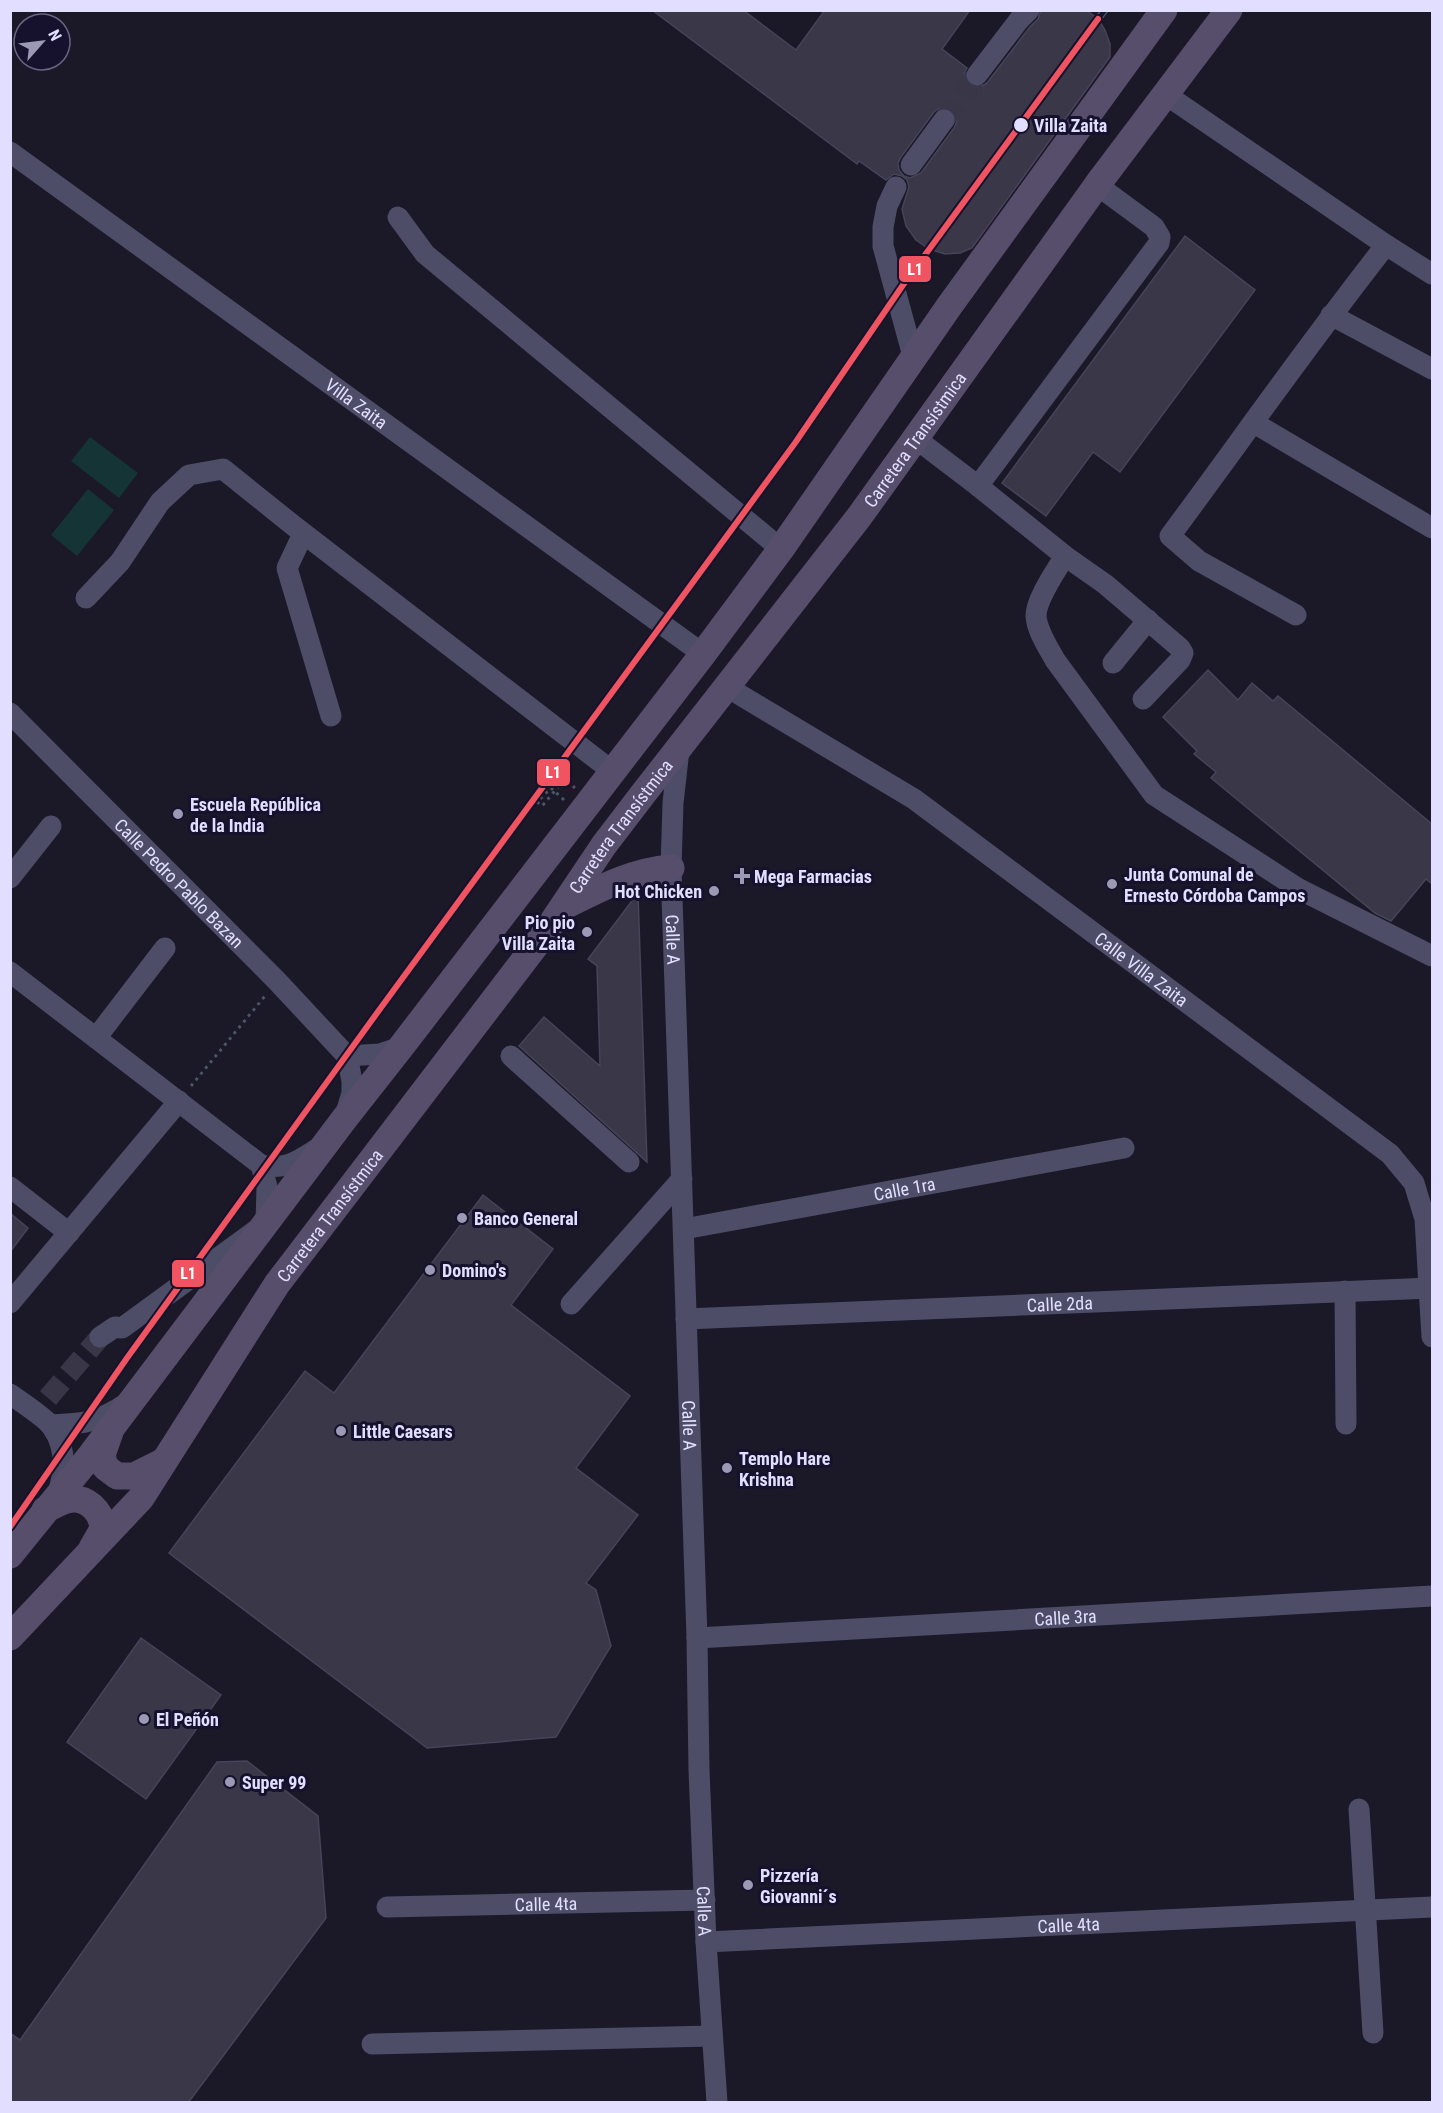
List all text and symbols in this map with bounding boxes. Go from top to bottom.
north arrow [12,12,72,72]
text: N [44,26,65,44]
place label: Villa Zaita [1034,115,1107,136]
marker: Villa Zaita [1012,116,1030,134]
line badge: L1 [898,255,932,283]
text: L1 [907,260,923,279]
street label: Carretera Transístmica [859,368,970,511]
street label: Villa Zaita [322,374,392,433]
street label: Carretera Transístmica [564,755,677,897]
line badge: L1 [536,758,571,787]
text: L1 [545,763,561,782]
place label: Escuela República de la India [190,794,321,836]
marker: Escuela República de la India [171,807,185,821]
street label: Calle Pedro Pablo Bazan [111,814,248,952]
place label: Junta Comunal de Ernesto Córdoba Campos [1124,864,1305,906]
place label: Mega Farmacias [754,866,872,887]
marker: Mega Farmacias [735,869,749,883]
marker: Junta Comunal de Ernesto Córdoba Campos [1105,877,1119,891]
place label: Hot Chicken [614,881,702,902]
marker: Hot Chicken [707,884,721,898]
place label: Pio pio Villa Zaita [502,912,575,954]
street label: Calle A [662,914,685,966]
marker: Pio pio Villa Zaita [580,925,594,939]
street label: Calle Villa Zaita [1091,927,1192,1010]
street label: Carretera Transístmica [272,1145,387,1286]
street label: Calle 1ra [872,1172,937,1204]
place label: Banco General [474,1208,578,1229]
marker: Banco General [455,1211,469,1225]
line badge: L1 [171,1259,205,1288]
place label: Domino's [442,1260,506,1281]
marker: Domino's [423,1263,437,1277]
text: L1 [180,1264,196,1283]
street label: Calle 2da [1026,1292,1093,1315]
street label: Calle A [678,1400,701,1451]
place label: Little Caesars [353,1421,453,1442]
marker: Little Caesars [334,1424,348,1438]
place label: Templo Hare Krishna [739,1448,831,1490]
marker: Templo Hare Krishna [720,1461,734,1475]
street label: Calle 3ra [1034,1605,1097,1629]
place label: El Peñón [156,1709,219,1730]
marker: El Peñón [137,1712,151,1726]
place label: Super 99 [242,1772,306,1793]
marker: Super 99 [223,1775,237,1789]
place label: Pizzería Giovanni´s [760,1865,837,1907]
marker: Pizzería Giovanni´s [741,1878,755,1892]
street label: Calle A [693,1886,716,1937]
street label: Calle 4ta [514,1892,577,1915]
street label: Calle 4ta [1037,1913,1100,1937]

